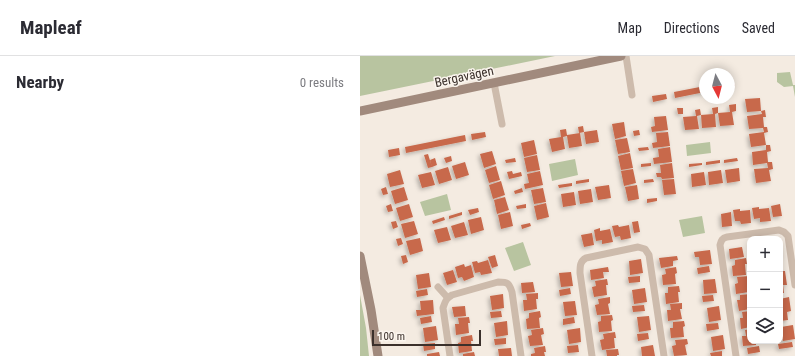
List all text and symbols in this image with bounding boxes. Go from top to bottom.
text: Mapleaf [20,16,82,39]
text: Map [618,20,642,36]
text: Directions [664,20,720,36]
text: Saved [742,20,775,36]
street label: Bergavägen [433,63,495,90]
north arrow [699,68,735,104]
text: Nearby [16,72,64,92]
text: 0 results [300,75,344,90]
map controls [747,236,783,344]
button: + [747,236,783,272]
button: − [747,272,783,308]
button: layers [747,308,783,344]
scale bar [372,328,481,347]
text: 100 m [378,330,405,343]

